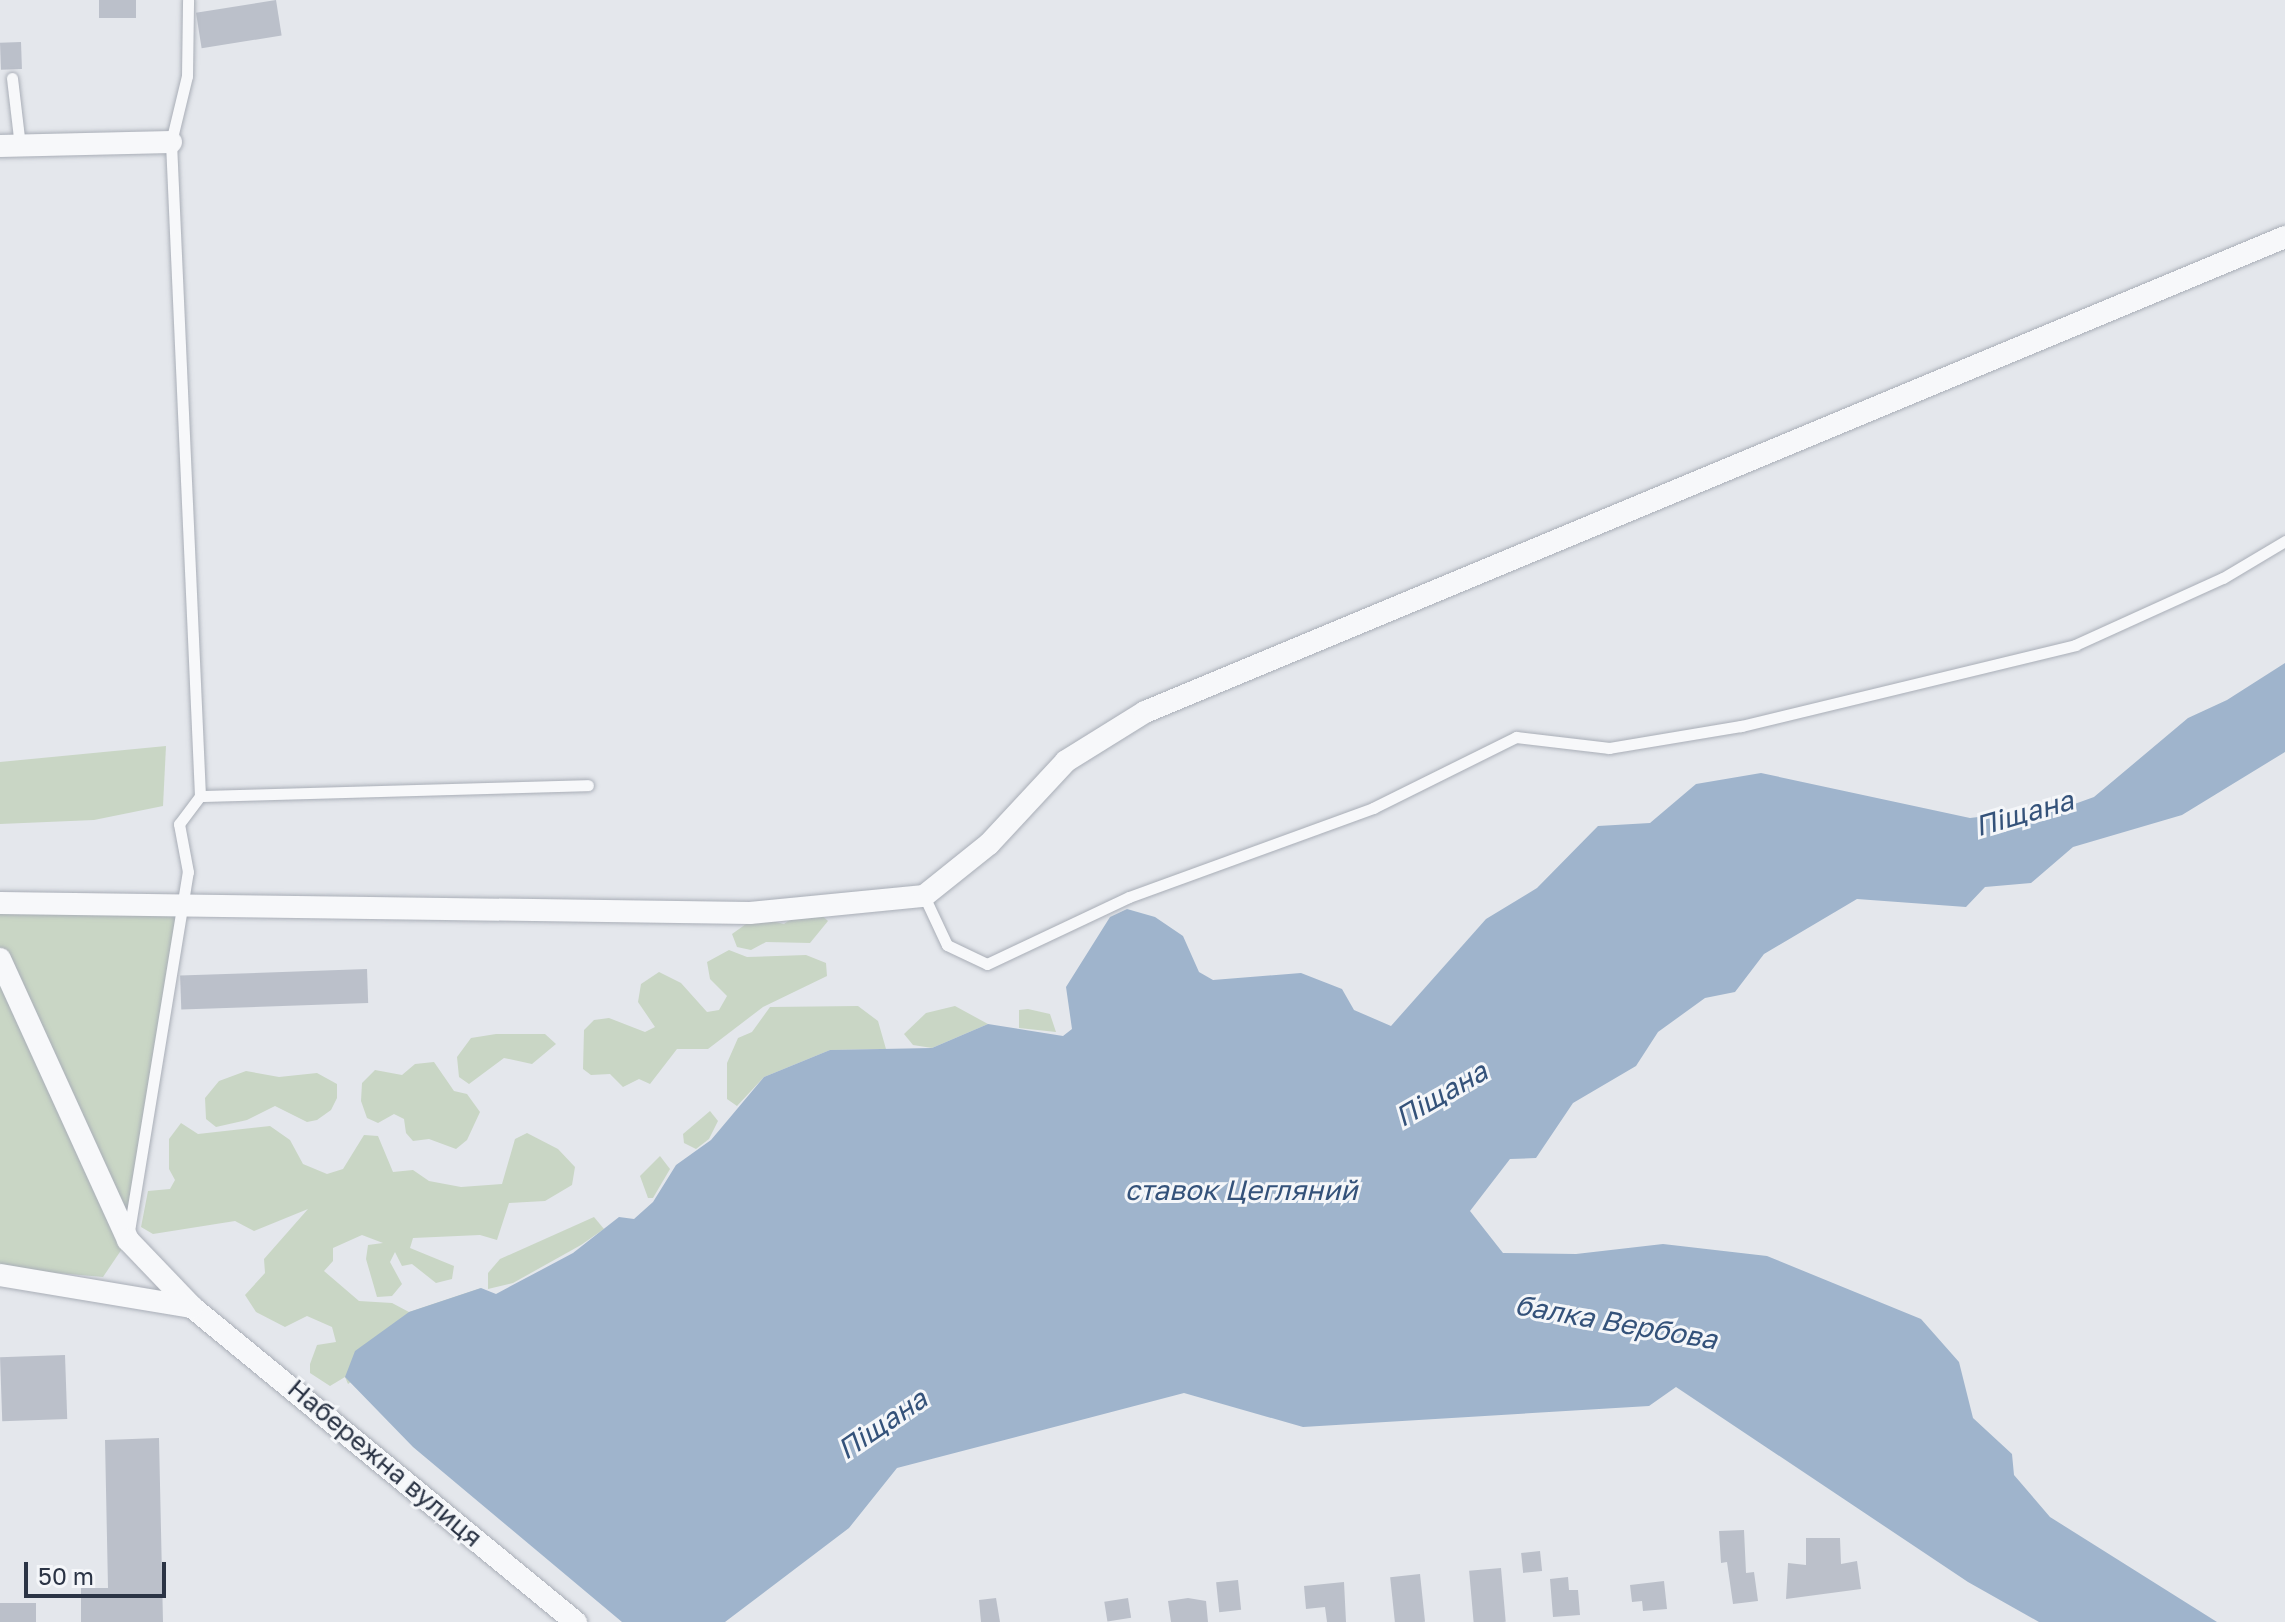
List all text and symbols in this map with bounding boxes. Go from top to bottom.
water label: Піщана [1971,783,2077,843]
water label: Піщана [1389,1054,1493,1134]
water label: ставок Цегляний [1125,1173,1357,1207]
water label: балка Вербова [1512,1288,1720,1356]
street label: Набережна вулиця [282,1373,488,1553]
water label: Піщана [831,1382,933,1466]
scale bar [28,1546,170,1596]
text: 50 m [38,1561,94,1590]

